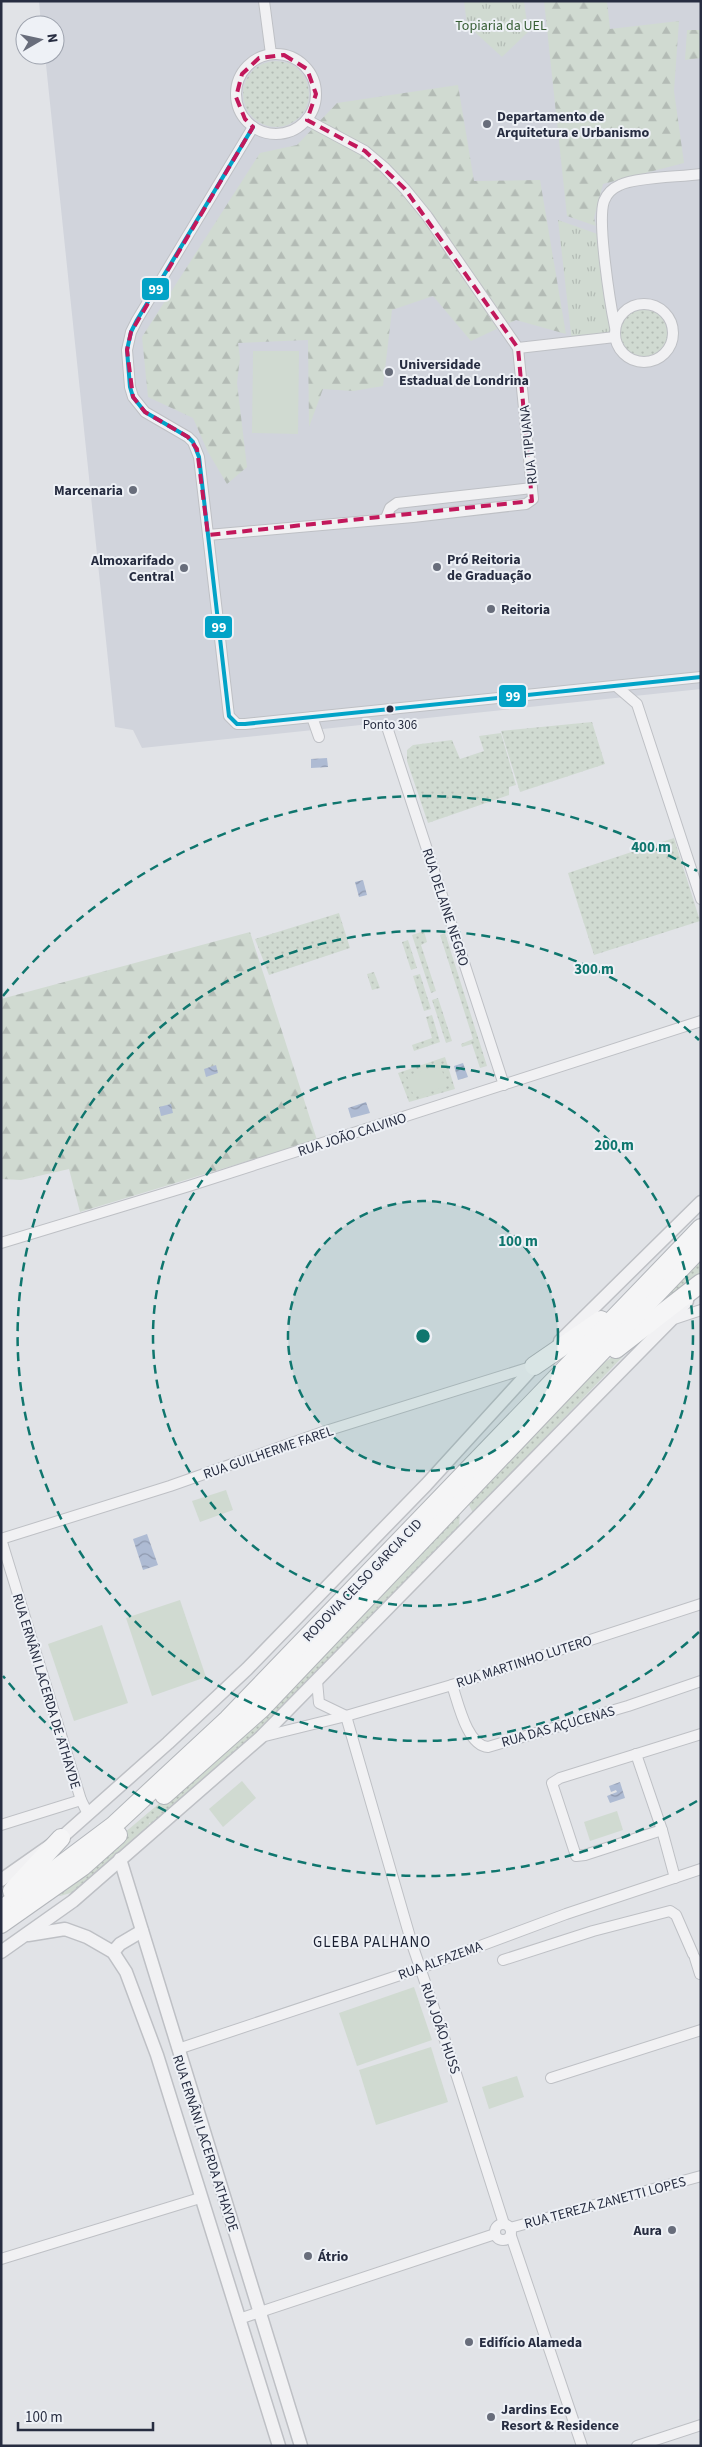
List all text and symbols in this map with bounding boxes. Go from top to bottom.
north arrow [15,15,65,65]
park label: Topiaria da UEL [455,16,547,36]
text: N [41,32,62,44]
place label: Departamento de Arquitetura e Urbanismo [496,107,649,143]
marker: Departamento de Arquitetura e Urbanismo [481,118,493,130]
line badge: 99 [141,277,170,301]
text: 99 [149,280,163,300]
place label: Universidade Estadual de Londrina [399,355,529,391]
marker: Universidade Estadual de Londrina [383,366,395,378]
street label: RUA TIPUANA [515,404,543,485]
place label: Marcenaria [54,481,123,501]
marker: Marcenaria [127,484,139,496]
place label: Pró Reitoria de Graduação [447,550,532,586]
place label: Almoxarifado Central [90,551,174,587]
marker: Pró Reitoria de Graduação [431,561,443,573]
marker: Almoxarifado Central [178,562,190,574]
place label: Reitoria [501,600,550,620]
marker: Reitoria [485,603,497,615]
line badge: 99 [204,615,233,639]
text: 99 [212,618,226,638]
line badge: 99 [498,684,527,708]
text: 99 [506,687,520,707]
marker: Ponto 306 [385,704,395,714]
place label: Ponto 306 [363,716,417,734]
text: 400 m [631,837,671,858]
street label: RUA DELAINE NEGRO [417,846,474,969]
text: 300 m [574,959,614,980]
street label: RUA JOÃO CALVINO [295,1108,409,1162]
text: 200 m [594,1135,634,1156]
text: 100 m [498,1231,538,1252]
centre of rings [414,1327,432,1345]
street label: RUA GUILHERME FAREL [201,1421,336,1485]
street label: RODOVIA CELSO GARCIA CID [298,1515,427,1647]
street label: RUA ERNÂNI LACERDA DE ATHAYDE [7,1591,85,1792]
street label: RUA MARTINHO LUTERO [454,1631,595,1693]
street label: RUA DAS AÇUCENAS [499,1701,617,1753]
district label: GLEBA PALHANO [313,1932,431,1953]
street label: RUA ALFAZEMA [395,1936,486,1985]
street label: RUA JOÃO HUSS [415,1980,465,2077]
street label: RUA ERNÂNI LACERDA ATHAYDE [167,2052,243,2234]
street label: RUA TEREZA ZANETTI LOPES [522,2172,688,2234]
place label: Aura [632,2221,662,2241]
marker: Aura [666,2224,678,2236]
place label: Átrio [317,2247,349,2267]
marker: Átrio [302,2250,314,2262]
place label: Edifício Alameda [479,2333,582,2353]
marker: Edifício Alameda [463,2336,475,2348]
scale bar [18,2400,152,2432]
place label: Jardins Eco Resort & Residence [501,2400,619,2436]
text: 100 m [25,2407,63,2428]
marker: Jardins Eco Resort & Residence [485,2411,497,2423]

